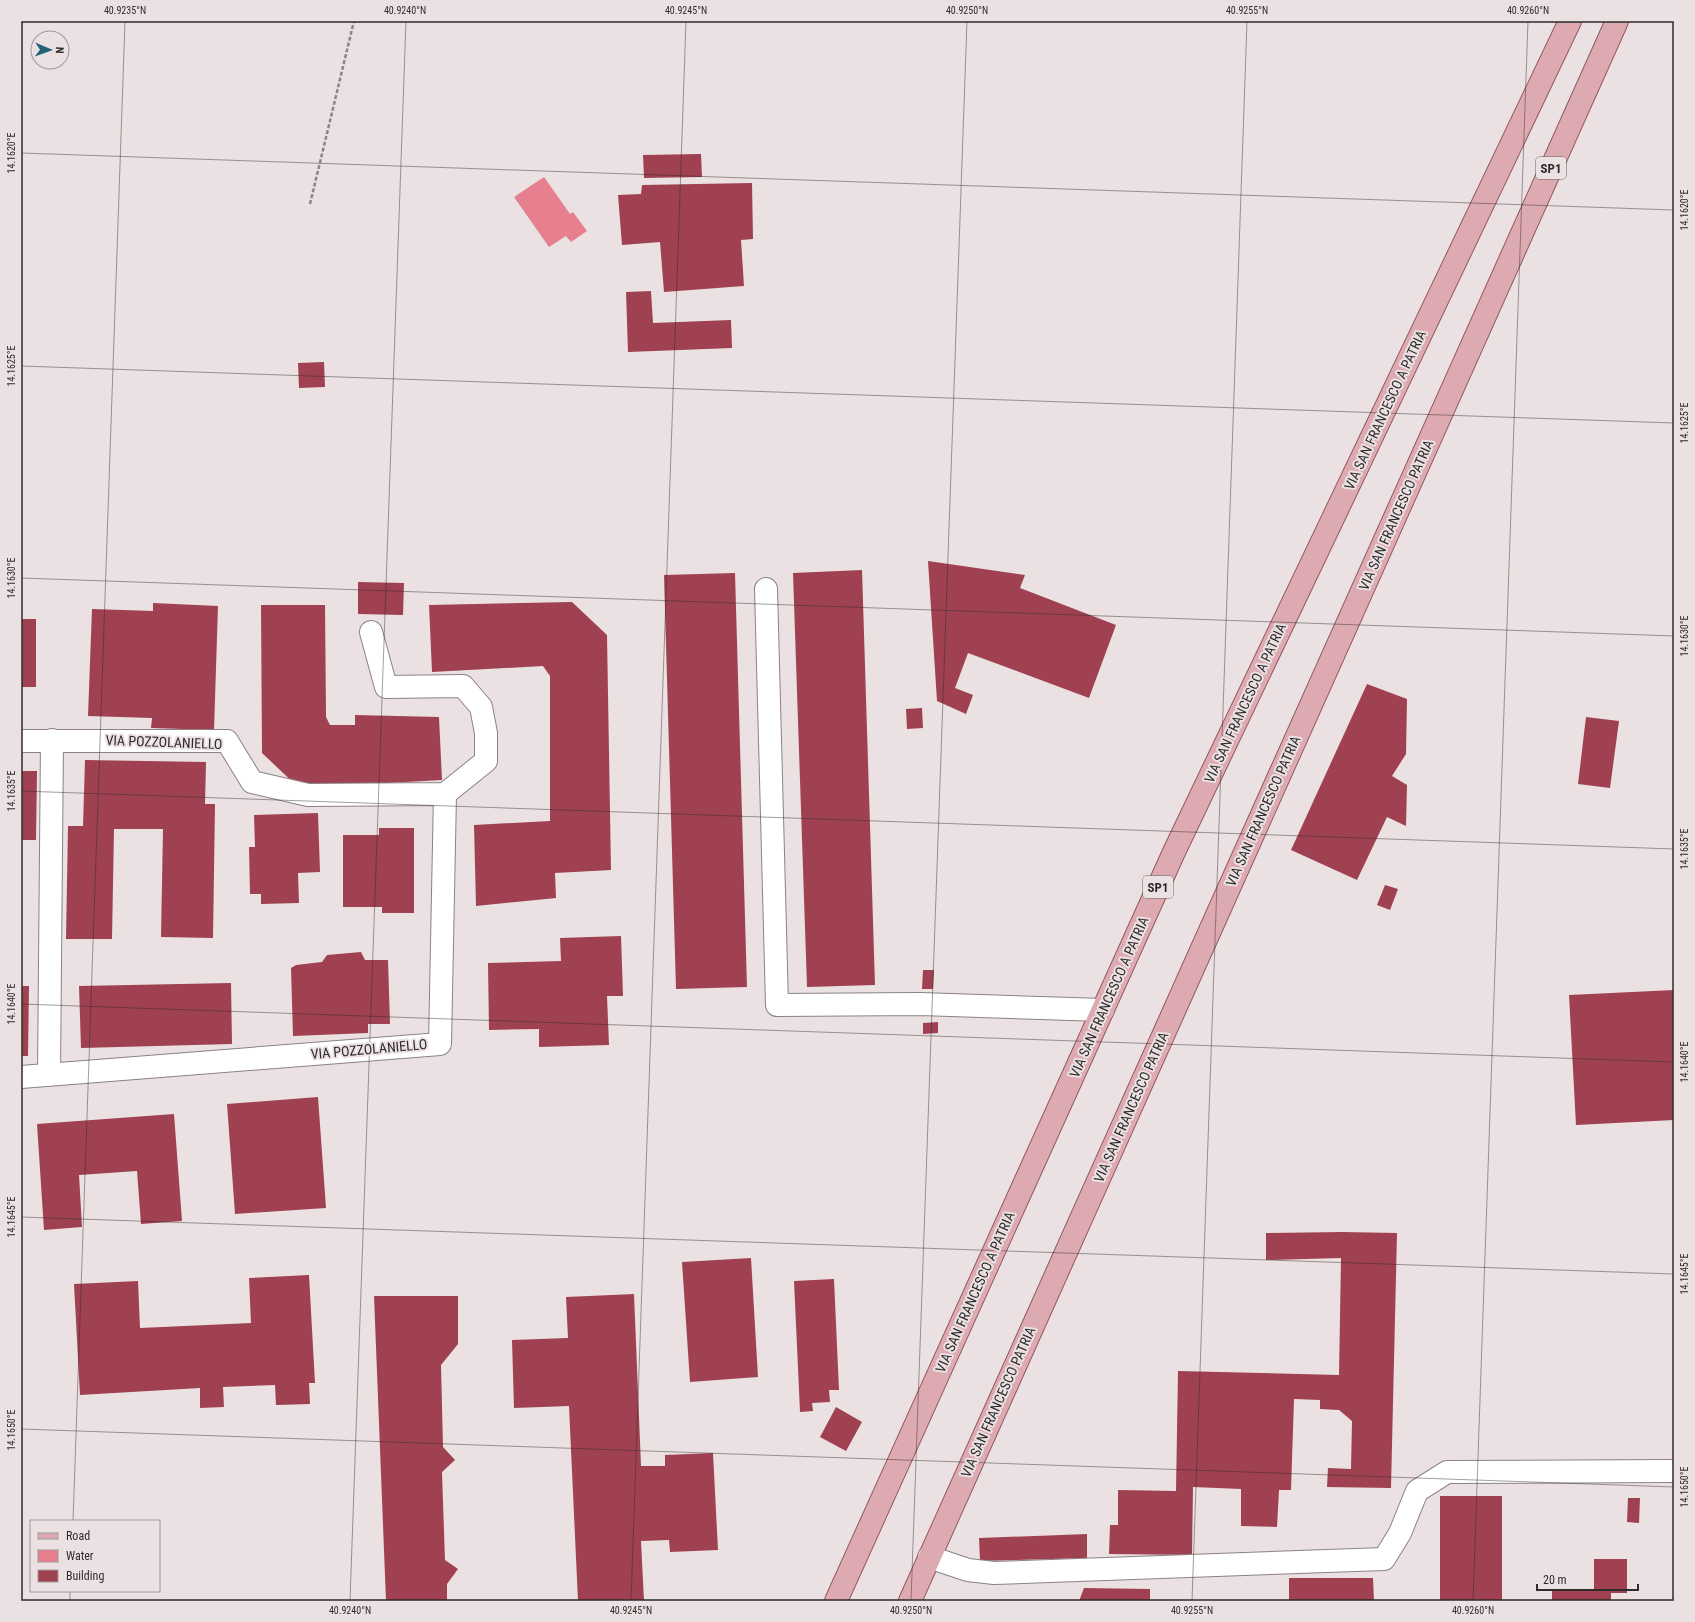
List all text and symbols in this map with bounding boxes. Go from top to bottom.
text: 40.9235°N [104,5,146,16]
text: 40.9240°N [384,5,426,16]
text: 40.9245°N [665,5,707,16]
text: 40.9250°N [946,5,988,16]
text: 40.9255°N [1226,5,1268,16]
text: 40.9260°N [1507,5,1549,16]
north arrow [30,30,70,70]
text: N [53,47,66,54]
text: 14.1620°E [6,132,17,173]
road number: SP1 [1536,157,1566,179]
text: 14.1620°E [1679,189,1690,230]
street label: VIA SAN FRANCESCO A PATRIA [1341,328,1429,492]
text: 14.1625°E [6,345,17,386]
text: 14.1625°E [1679,402,1690,443]
street label: VIA SAN FRANCESCO PATRIA [1356,437,1436,593]
text: 14.1630°E [6,557,17,598]
text: 14.1630°E [1679,615,1690,656]
street label: VIA SAN FRANCESCO A PATRIA [1201,621,1289,785]
street label: VIA POZZOLANIELLO [105,732,223,752]
street label: VIA SAN FRANCESCO PATRIA [1223,733,1303,889]
text: 14.1635°E [6,770,17,811]
text: 14.1635°E [1679,828,1690,869]
road number: SP1 [1143,876,1173,898]
street label: VIA SAN FRANCESCO A PATRIA [1066,914,1152,1080]
text: 14.1640°E [6,983,17,1024]
street label: VIA SAN FRANCESCO PATRIA [1091,1029,1171,1185]
street label: VIA POZZOLANIELLO [310,1036,428,1062]
text: 14.1640°E [1679,1041,1690,1082]
text: 14.1645°E [6,1196,17,1237]
street label: VIA SAN FRANCESCO A PATRIA [932,1209,1018,1375]
text: 14.1645°E [1679,1253,1690,1294]
street label: VIA SAN FRANCESCO PATRIA [958,1324,1038,1480]
text: 14.1650°E [6,1409,17,1450]
text: 14.1650°E [1679,1466,1690,1507]
legend [30,1520,160,1592]
text: Road [66,1529,90,1543]
text: Water [66,1549,94,1563]
scale bar [1537,1566,1638,1592]
text: Building [66,1569,104,1583]
text: 20 m [1543,1573,1567,1587]
text: 40.9240°N [329,1605,371,1616]
text: 40.9245°N [610,1605,652,1616]
text: 40.9250°N [890,1605,932,1616]
text: 40.9255°N [1171,1605,1213,1616]
text: 40.9260°N [1452,1605,1494,1616]

